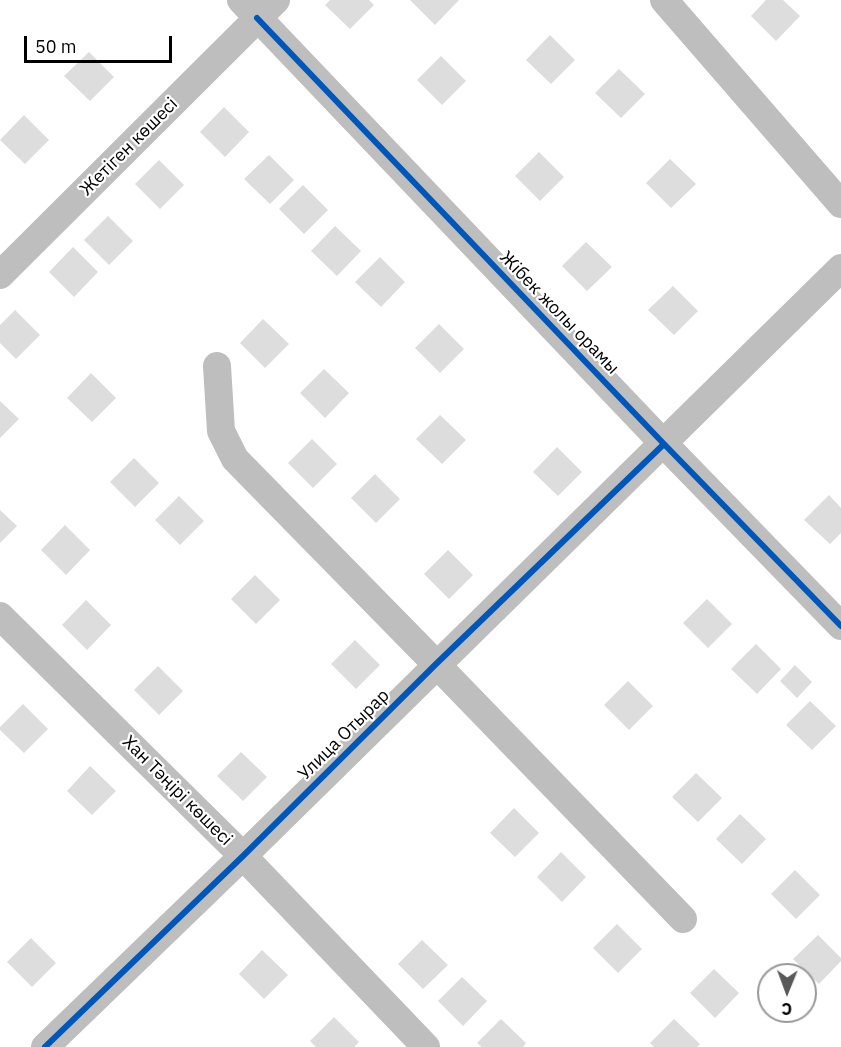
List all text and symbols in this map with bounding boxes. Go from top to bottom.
scale bar [27,24,176,62]
text: 50 m [35,35,77,58]
street label: Жетіген көшесі [76,94,182,200]
street label: Жібек жолы орамы [495,247,623,379]
street label: Улица Отырар [294,685,394,785]
street label: Хан Тәңірі көшесі [118,732,236,850]
north arrow [757,963,817,1023]
text: С [781,999,792,1019]

